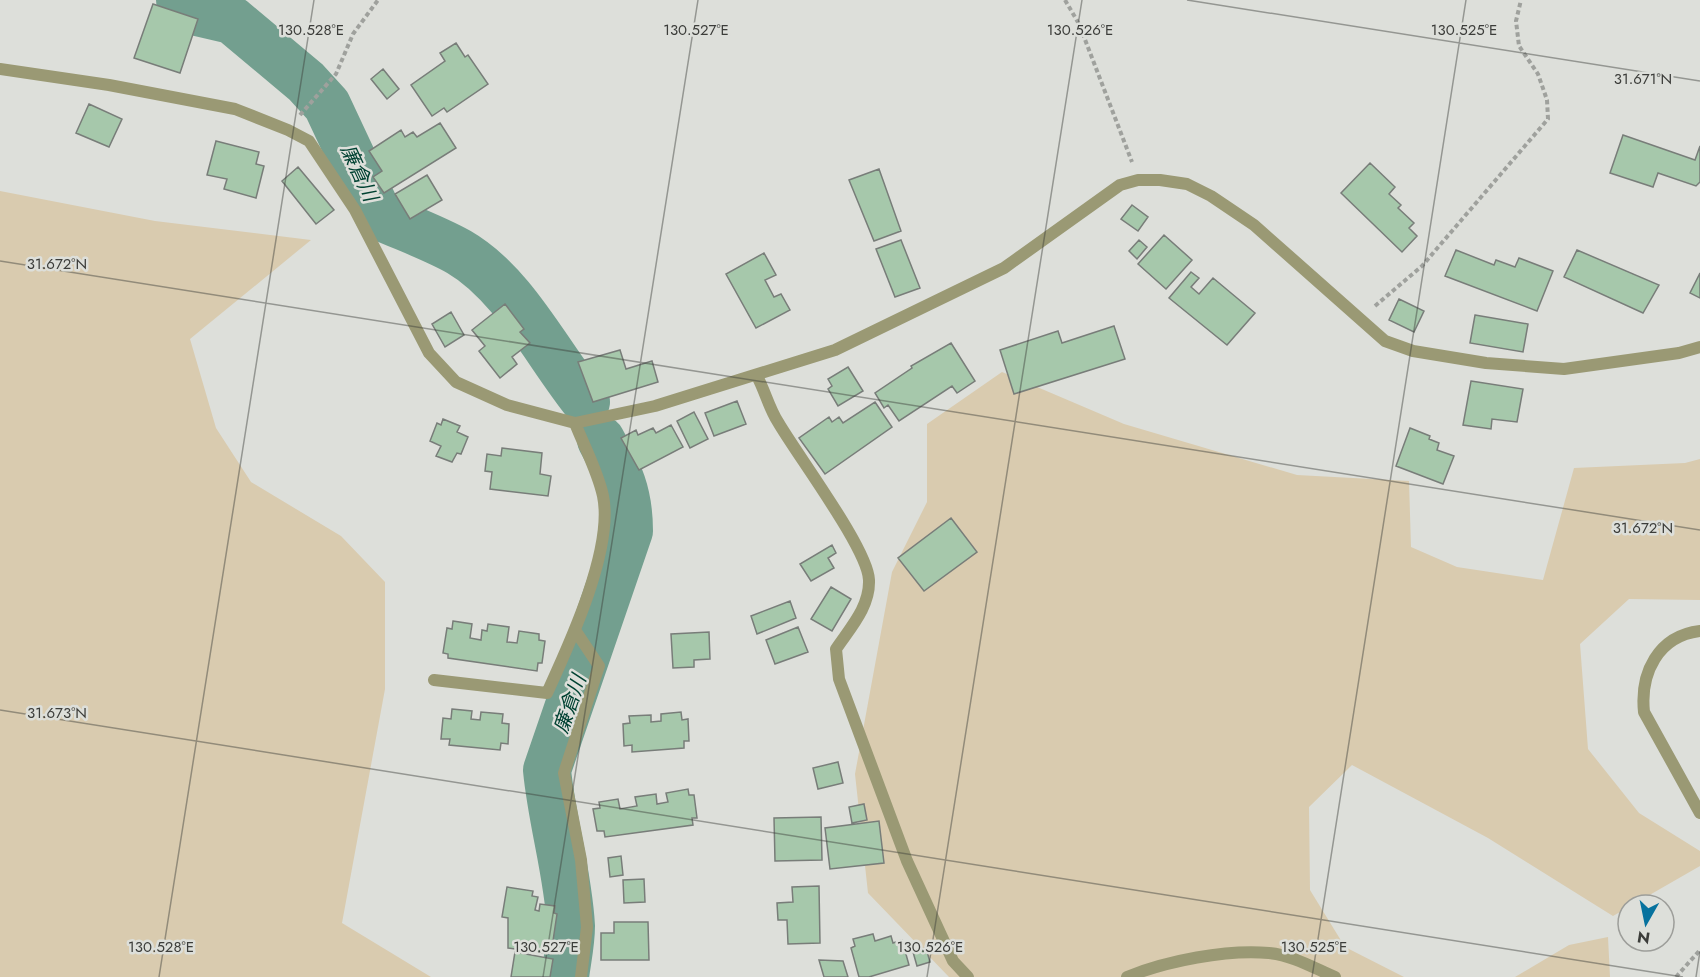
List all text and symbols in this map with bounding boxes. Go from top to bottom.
text: 130.528°E [278,19,344,41]
text: 130.527°E [663,19,729,41]
text: 130.526°E [1047,19,1113,41]
text: 130.525°E [1431,19,1497,41]
text: 31.671°N [1614,68,1672,90]
water label: 廉倉川 [333,140,386,208]
text: 31.672°N [27,253,87,275]
text: 31.672°N [1613,517,1673,539]
water label: 廉倉川 [547,669,594,737]
text: 31.673°N [27,702,87,724]
north arrow [1616,893,1676,953]
text: N [1636,925,1652,950]
text: 130.528°E [128,936,194,958]
text: 130.527°E [513,936,579,958]
text: 130.526°E [897,936,963,958]
text: 130.525°E [1281,936,1347,958]

